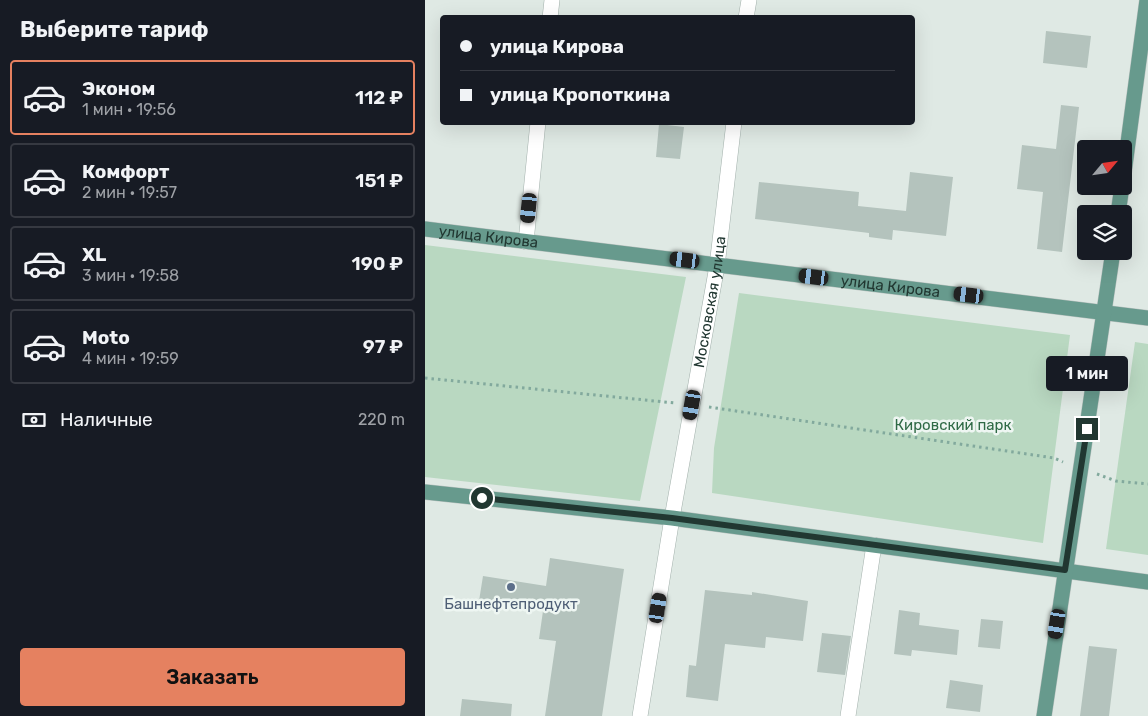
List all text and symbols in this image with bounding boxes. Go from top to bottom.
text: Выберите тариф [20,16,209,43]
text: улица Кирова [490,35,624,58]
icon: car [22,75,67,120]
text: Эконом [82,77,155,100]
text: улица Кропоткина [490,83,670,106]
text: 112 ₽ [355,86,403,109]
text: 1 мин · 19:56 [82,100,176,119]
north arrow [1077,140,1133,195]
map controls [1077,140,1132,260]
icon: car [22,158,67,203]
text: Комфорт [82,160,169,183]
text: 151 ₽ [355,169,403,192]
text: 2 мин · 19:57 [82,183,177,202]
car [519,192,538,224]
button: layers [1077,205,1132,260]
street label: улица Кирова [438,222,539,252]
street label: Московская улица [690,235,729,369]
icon: car [22,241,67,286]
text: XL [82,243,106,266]
car [669,251,700,269]
text: 190 ₽ [352,252,403,275]
text: 3 мин · 19:58 [82,266,179,285]
car [798,268,829,286]
street label: улица Кирова [840,271,941,301]
car [953,286,984,304]
icon: car [22,324,67,369]
text: Moto [82,326,130,349]
text: 97 ₽ [363,335,403,358]
text: 4 мин · 19:59 [82,349,179,368]
callout: 1 мин [1046,356,1128,392]
text: 1 мин [1066,364,1108,383]
car [682,389,701,421]
icon: cash [20,406,48,434]
text: Наличные [60,408,153,431]
text: 220 m [358,410,405,429]
park label: Кировский парк [894,416,1012,434]
route end [1076,418,1098,440]
route start [471,487,493,509]
marker: Башнефтепродукт [505,581,517,593]
car [648,592,667,624]
place label: Башнефтепродукт [444,595,578,613]
car [1047,608,1066,640]
button: Заказать [20,648,405,706]

